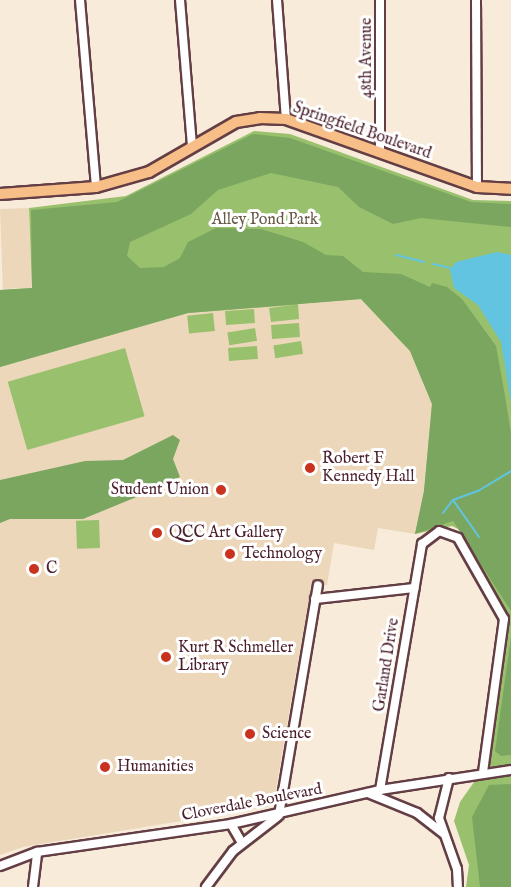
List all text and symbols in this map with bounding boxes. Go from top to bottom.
street label: 48th Avenue [357,18,377,98]
street label: Springfield Boulevard [290,98,434,164]
park label: Alley Pond Park [212,210,318,230]
place label: Robert F Kennedy Hall [322,449,415,487]
marker: Robert F Kennedy Hall [303,461,317,475]
place label: Student Union [111,480,209,500]
marker: Student Union [214,483,228,497]
place label: QCC Art Gallery [169,523,284,543]
marker: QCC Art Gallery [150,526,164,540]
place label: Technology [242,544,322,564]
marker: Technology [223,547,237,561]
place label: C [46,559,57,579]
marker: C [27,562,41,576]
street label: Garland Drive [370,617,404,713]
place label: Kurt R Schmeller Library [178,638,293,676]
marker: Kurt R Schmeller Library [159,650,173,664]
place label: Science [262,724,311,744]
marker: Science [243,727,257,741]
place label: Humanities [117,757,194,777]
marker: Humanities [98,760,112,774]
street label: Cloverdale Boulevard [180,780,324,826]

